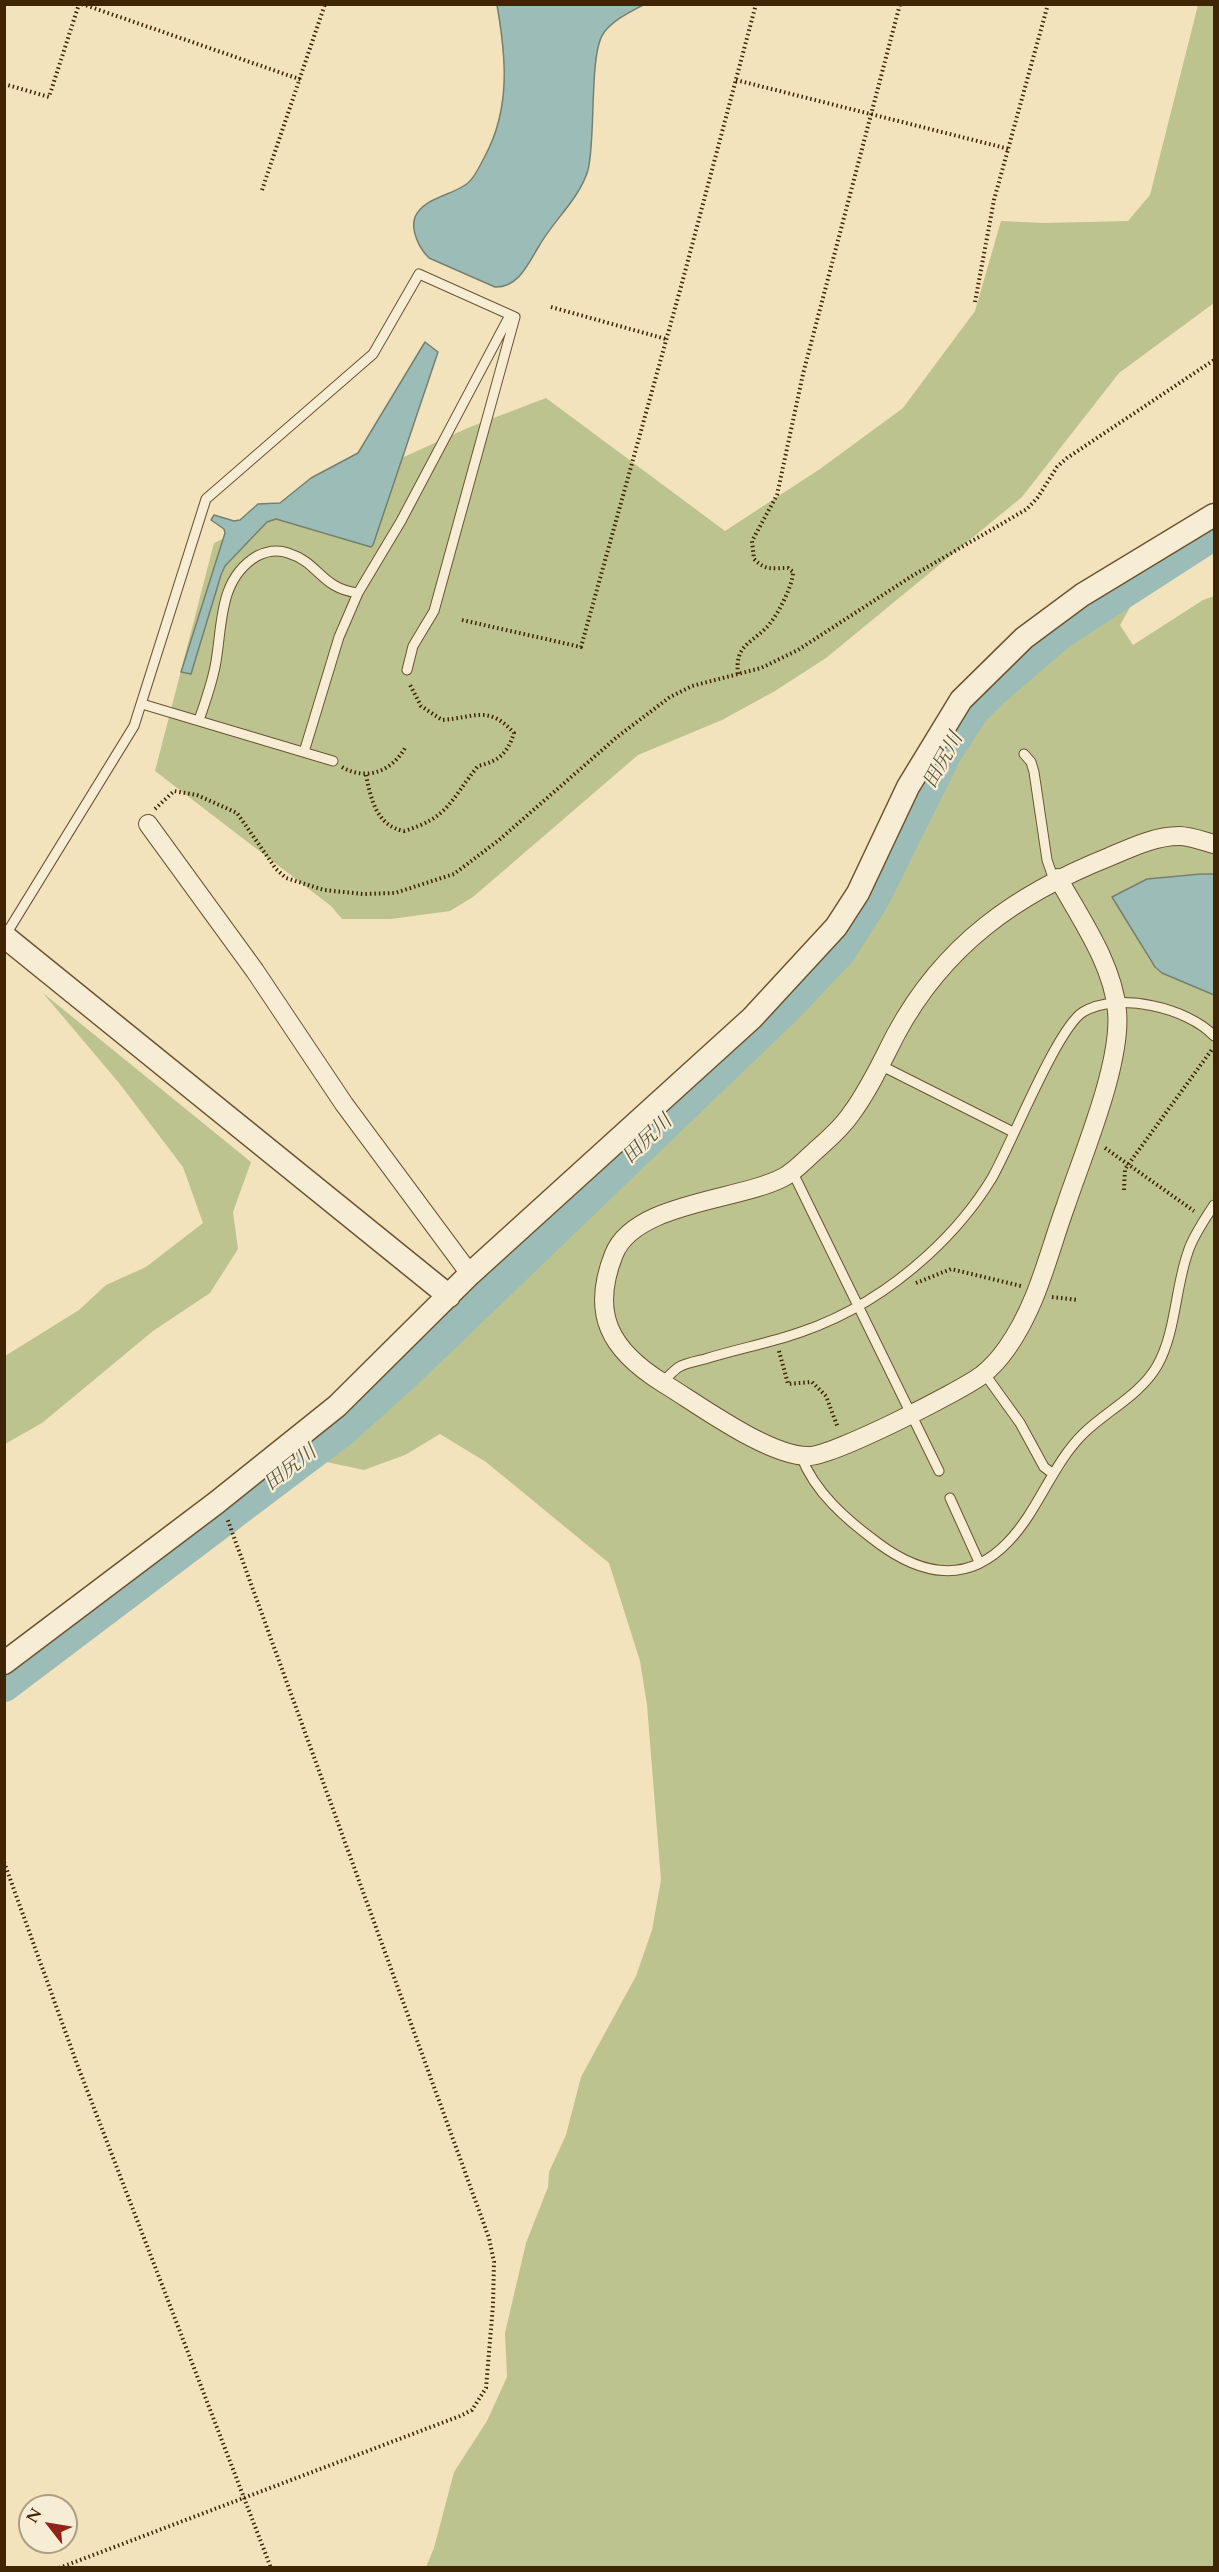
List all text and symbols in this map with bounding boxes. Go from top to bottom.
water label: 田尻川 [919,729,969,793]
water label: 田尻川 [618,1111,678,1169]
water label: 田尻川 [260,1441,322,1497]
north arrow [18,2494,78,2554]
text: N [21,2504,47,2527]

